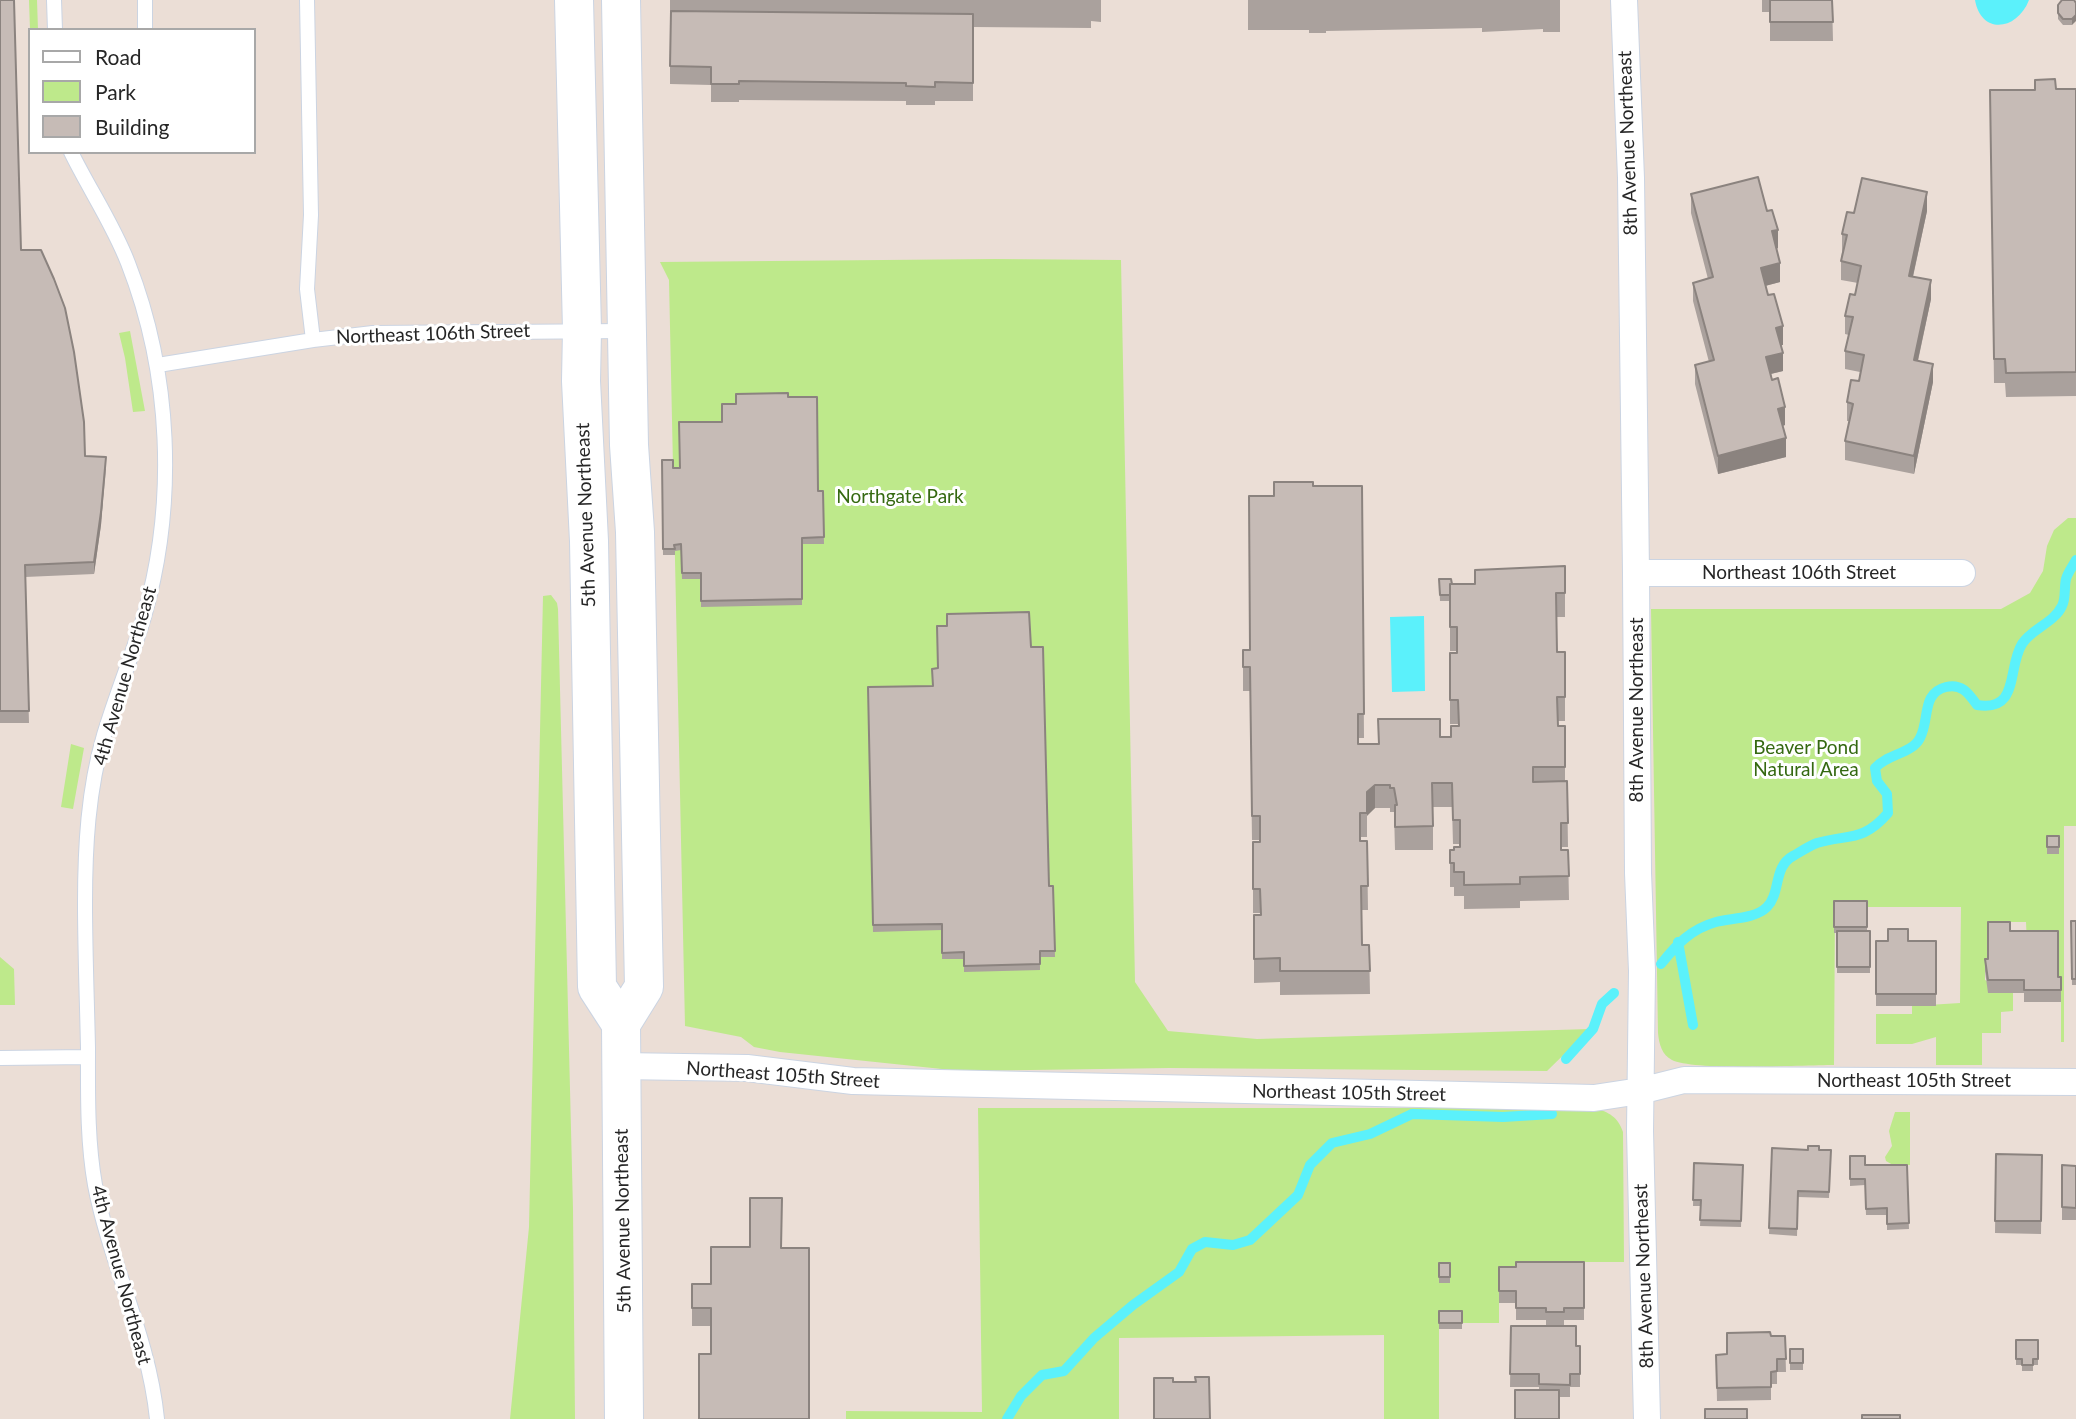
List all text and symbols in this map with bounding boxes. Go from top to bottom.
legend [28,28,256,154]
text: Road [95,44,142,69]
street label: 8th Avenue Northeast [1613,50,1643,236]
text: Park [95,79,136,104]
text: Building [95,114,170,139]
street label: Northeast 106th Street [336,319,530,349]
street label: 5th Avenue Northeast [571,422,601,608]
park label: Northgate Park [836,486,964,508]
street label: Northeast 106th Street [1702,562,1896,584]
street label: 4th Avenue Northeast [89,584,161,768]
street label: 8th Avenue Northeast [1626,618,1648,802]
park label: Beaver Pond Natural Area [1753,737,1859,781]
street label: Northeast 105th Street [685,1057,881,1093]
street label: Northeast 105th Street [1817,1070,2011,1092]
street label: Northeast 105th Street [1252,1080,1446,1106]
street label: 5th Avenue Northeast [610,1128,636,1314]
street label: 4th Avenue Northeast [86,1183,156,1367]
street label: 8th Avenue Northeast [1629,1183,1659,1369]

